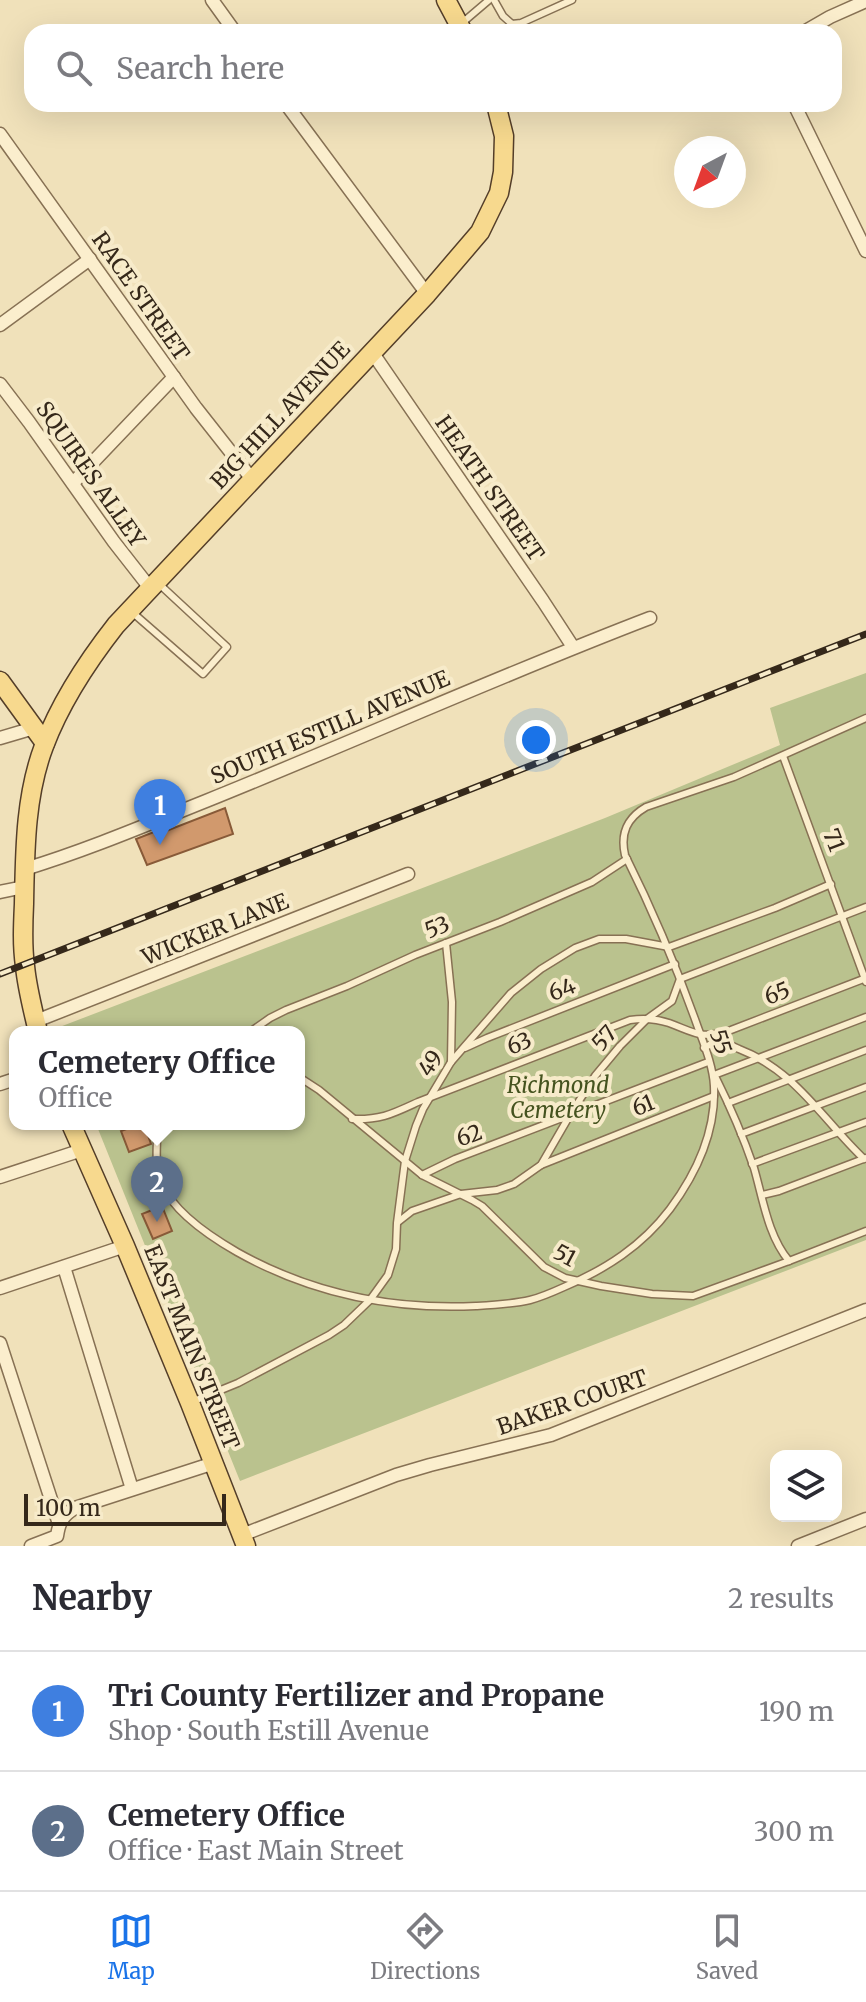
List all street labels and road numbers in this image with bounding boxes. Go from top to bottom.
street label: RACE STREET [86,226,196,366]
street label: BIG HILL AVENUE [204,335,356,495]
street label: SQUIRES ALLEY [30,396,152,553]
street label: HEATH STREET [429,410,551,566]
street label: SOUTH ESTILL AVENUE [206,664,454,790]
street label: 71 [817,825,851,855]
street label: WICKER LANE [137,887,292,972]
street label: 53 [421,910,453,944]
street label: 64 [544,971,580,1007]
street label: 65 [760,975,794,1011]
street label: 57 [585,1020,623,1056]
street label: 63 [502,1025,536,1061]
street label: 55 [704,1026,738,1058]
street label: 49 [411,1045,449,1081]
street label: 61 [628,1088,658,1122]
street label: 62 [452,1117,486,1153]
street label: 51 [549,1238,581,1272]
street label: EAST MAIN STREET [138,1240,246,1454]
street label: BAKER COURT [493,1363,651,1441]

